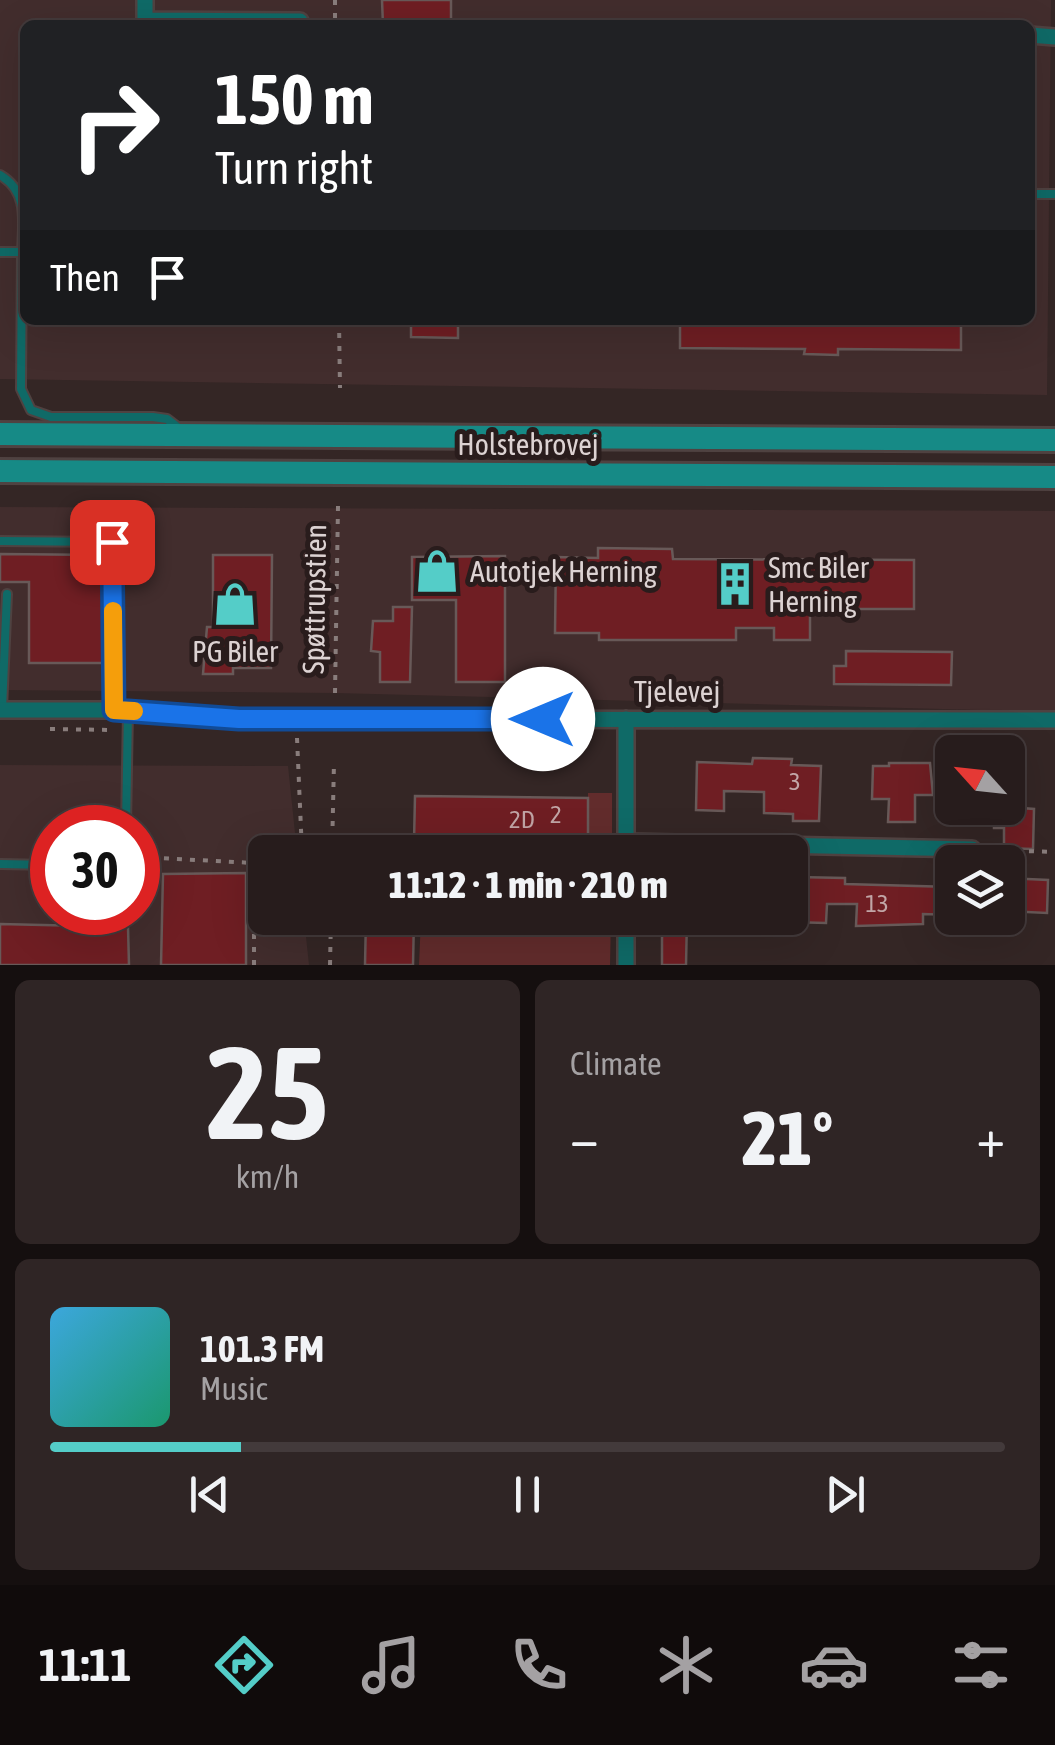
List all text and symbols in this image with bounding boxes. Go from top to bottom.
text: 150 m [215,59,374,139]
icon: right [50,60,180,190]
text: Turn right [215,142,373,194]
icon: arrive [140,250,195,305]
text: Then [50,256,120,299]
street label: Holstebrovej [457,427,599,461]
pin [70,500,155,585]
icon: arrive [85,515,140,570]
street label: Spøttrupstien [296,524,332,674]
shop icon: Autotjek Herning [413,547,461,595]
place label: Smc Biler Herning [768,550,870,618]
place label: Autotjek Herning [470,554,657,588]
building icon: Smc Biler Herning [711,560,759,608]
shop icon: PG Biler [211,580,259,628]
place label: PG Biler [192,634,279,668]
position arrow [491,667,595,771]
street label: Tjelevej [634,674,720,708]
north arrow [935,735,1025,825]
map controls [935,735,1025,935]
house number: 3 [789,767,801,795]
house number: 2 [550,800,562,828]
speed limit sign: 30 [30,805,160,935]
house number: 2D [509,805,535,833]
button: layers [935,845,1025,935]
text: 11:12 · 1 min · 210 m [388,863,668,906]
house number: 13 [865,889,889,917]
text: 25 [206,1018,329,1167]
text: Climate [570,1045,662,1082]
text: 21° [742,1095,833,1181]
text: − [570,1106,599,1169]
text: + [976,1106,1005,1169]
text: km/h [236,1158,299,1195]
text: 101.3 FM [200,1327,324,1370]
text: Music [200,1370,267,1407]
icon: previous [182,1467,237,1522]
icon: pause [500,1467,555,1522]
icon: next [818,1467,873,1522]
icon: directions [209,1630,279,1700]
icon: music [356,1630,426,1700]
icon: phone [504,1630,574,1700]
icon: climate [651,1630,721,1700]
icon: car [799,1630,869,1700]
icon: filters [946,1630,1016,1700]
text: 11:11 [39,1639,131,1691]

